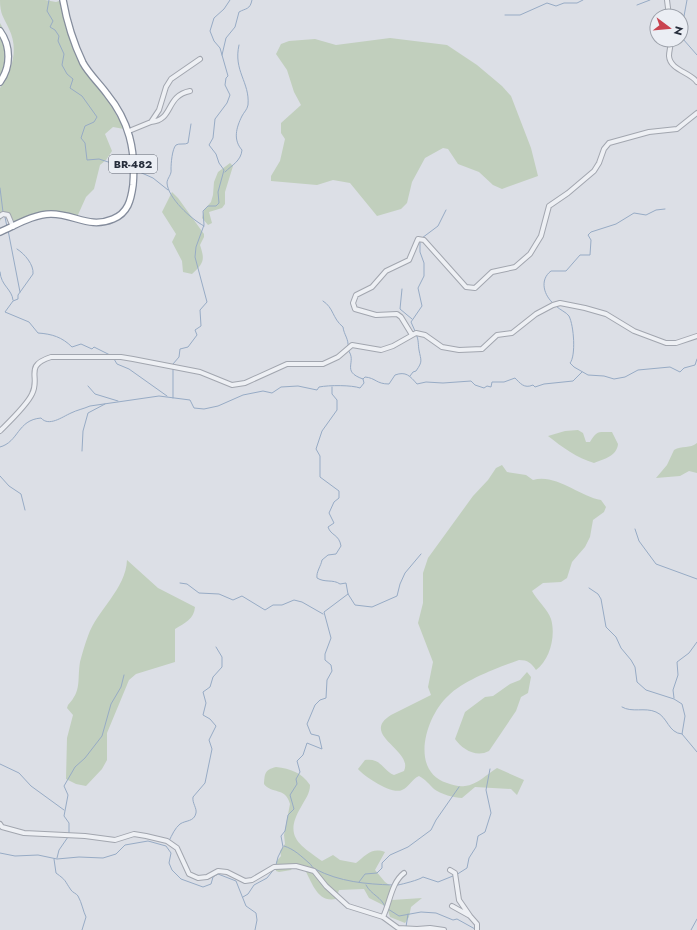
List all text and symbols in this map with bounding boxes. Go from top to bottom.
north arrow [649,8,689,48]
text: N [670,24,688,37]
road number: BR-482 [109,155,157,173]

